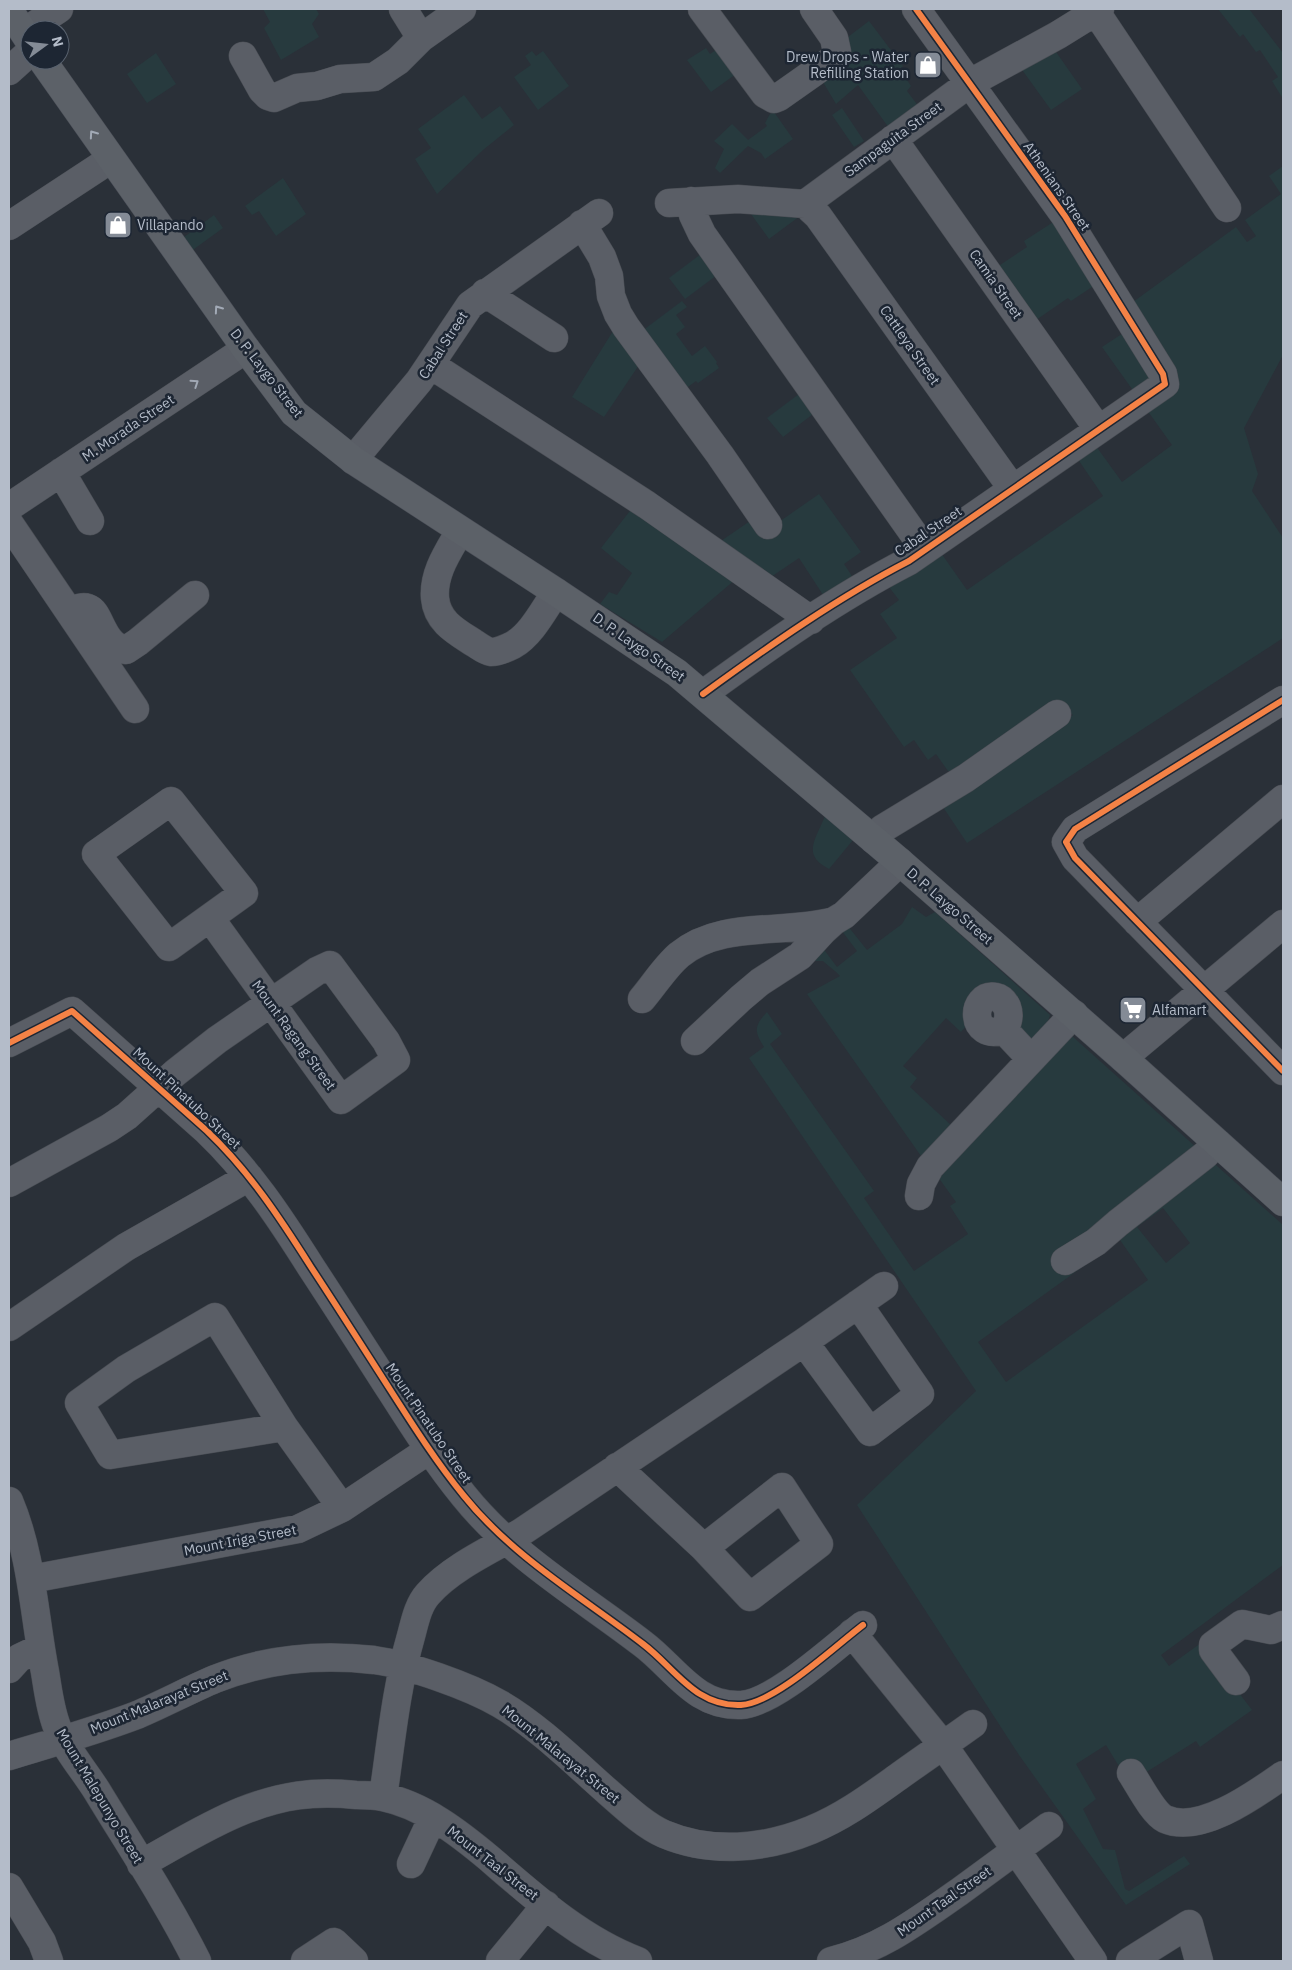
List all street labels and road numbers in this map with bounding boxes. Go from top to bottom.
street label: Sampaguita Street [841,97,945,180]
street label: Athenians Street [1020,138,1094,234]
street label: Camia Street [965,246,1027,322]
street label: Cattleya Street [876,302,944,388]
street label: Cabal Street [414,308,472,382]
street label: D. P. Laygo Street [227,325,307,421]
street label: M. Morada Street [78,390,178,466]
street label: Cabal Street [891,502,965,560]
street label: D. P. Laygo Street [590,609,689,685]
street label: D. P. Laygo Street [903,864,997,948]
street label: Mount Ragang Street [248,977,340,1094]
street label: Mount Pinatubo Street [129,1043,245,1153]
street label: Mount Pinatubo Street [382,1359,476,1487]
street label: Mount Iriga Street [182,1520,298,1560]
street label: Mount Malarayat Street [88,1666,231,1738]
street label: Mount Malarayat Street [498,1701,624,1807]
street label: Mount Malepunyo Street [53,1725,147,1867]
street label: Mount Taal Street [444,1822,542,1904]
street label: Mount Taal Street [893,1862,995,1940]

